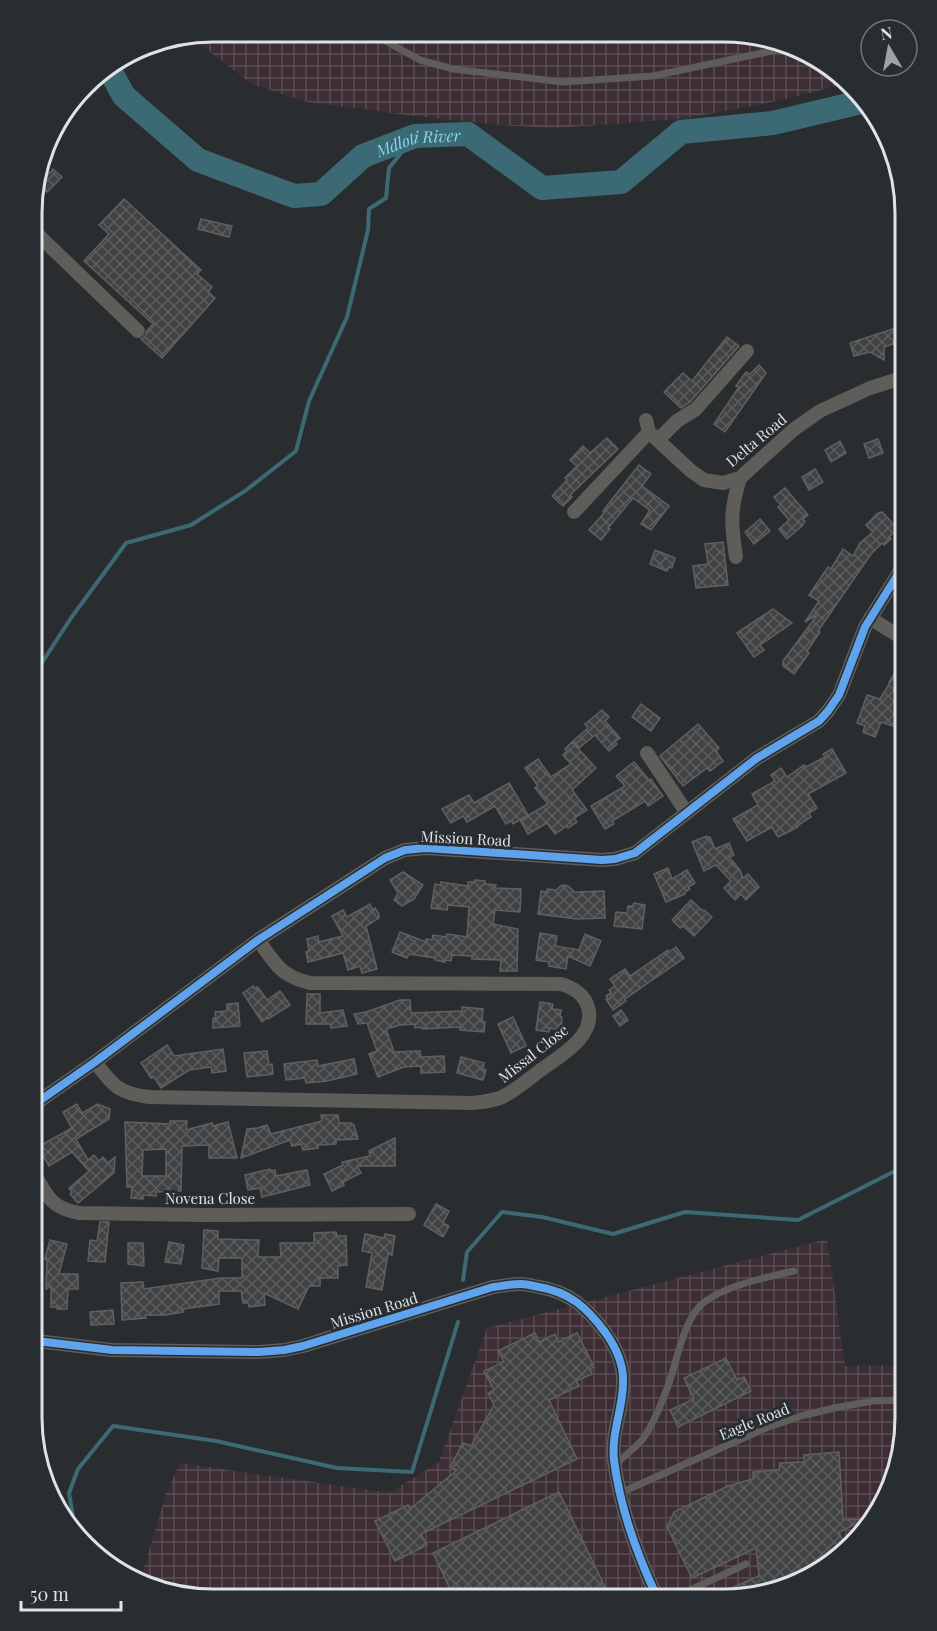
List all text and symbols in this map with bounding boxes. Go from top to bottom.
north arrow [859,18,919,78]
text: N [879,21,894,44]
water label: Mdloti River [372,124,462,161]
street label: Delta Road [722,409,791,471]
street label: Mission Road [420,826,512,850]
street label: Missal Close [494,1019,572,1087]
street label: Novena Close [165,1188,255,1208]
street label: Mission Road [328,1287,420,1333]
street label: Eagle Road [716,1398,792,1444]
scale bar [21,1574,122,1612]
text: 50 m [30,1582,69,1606]

